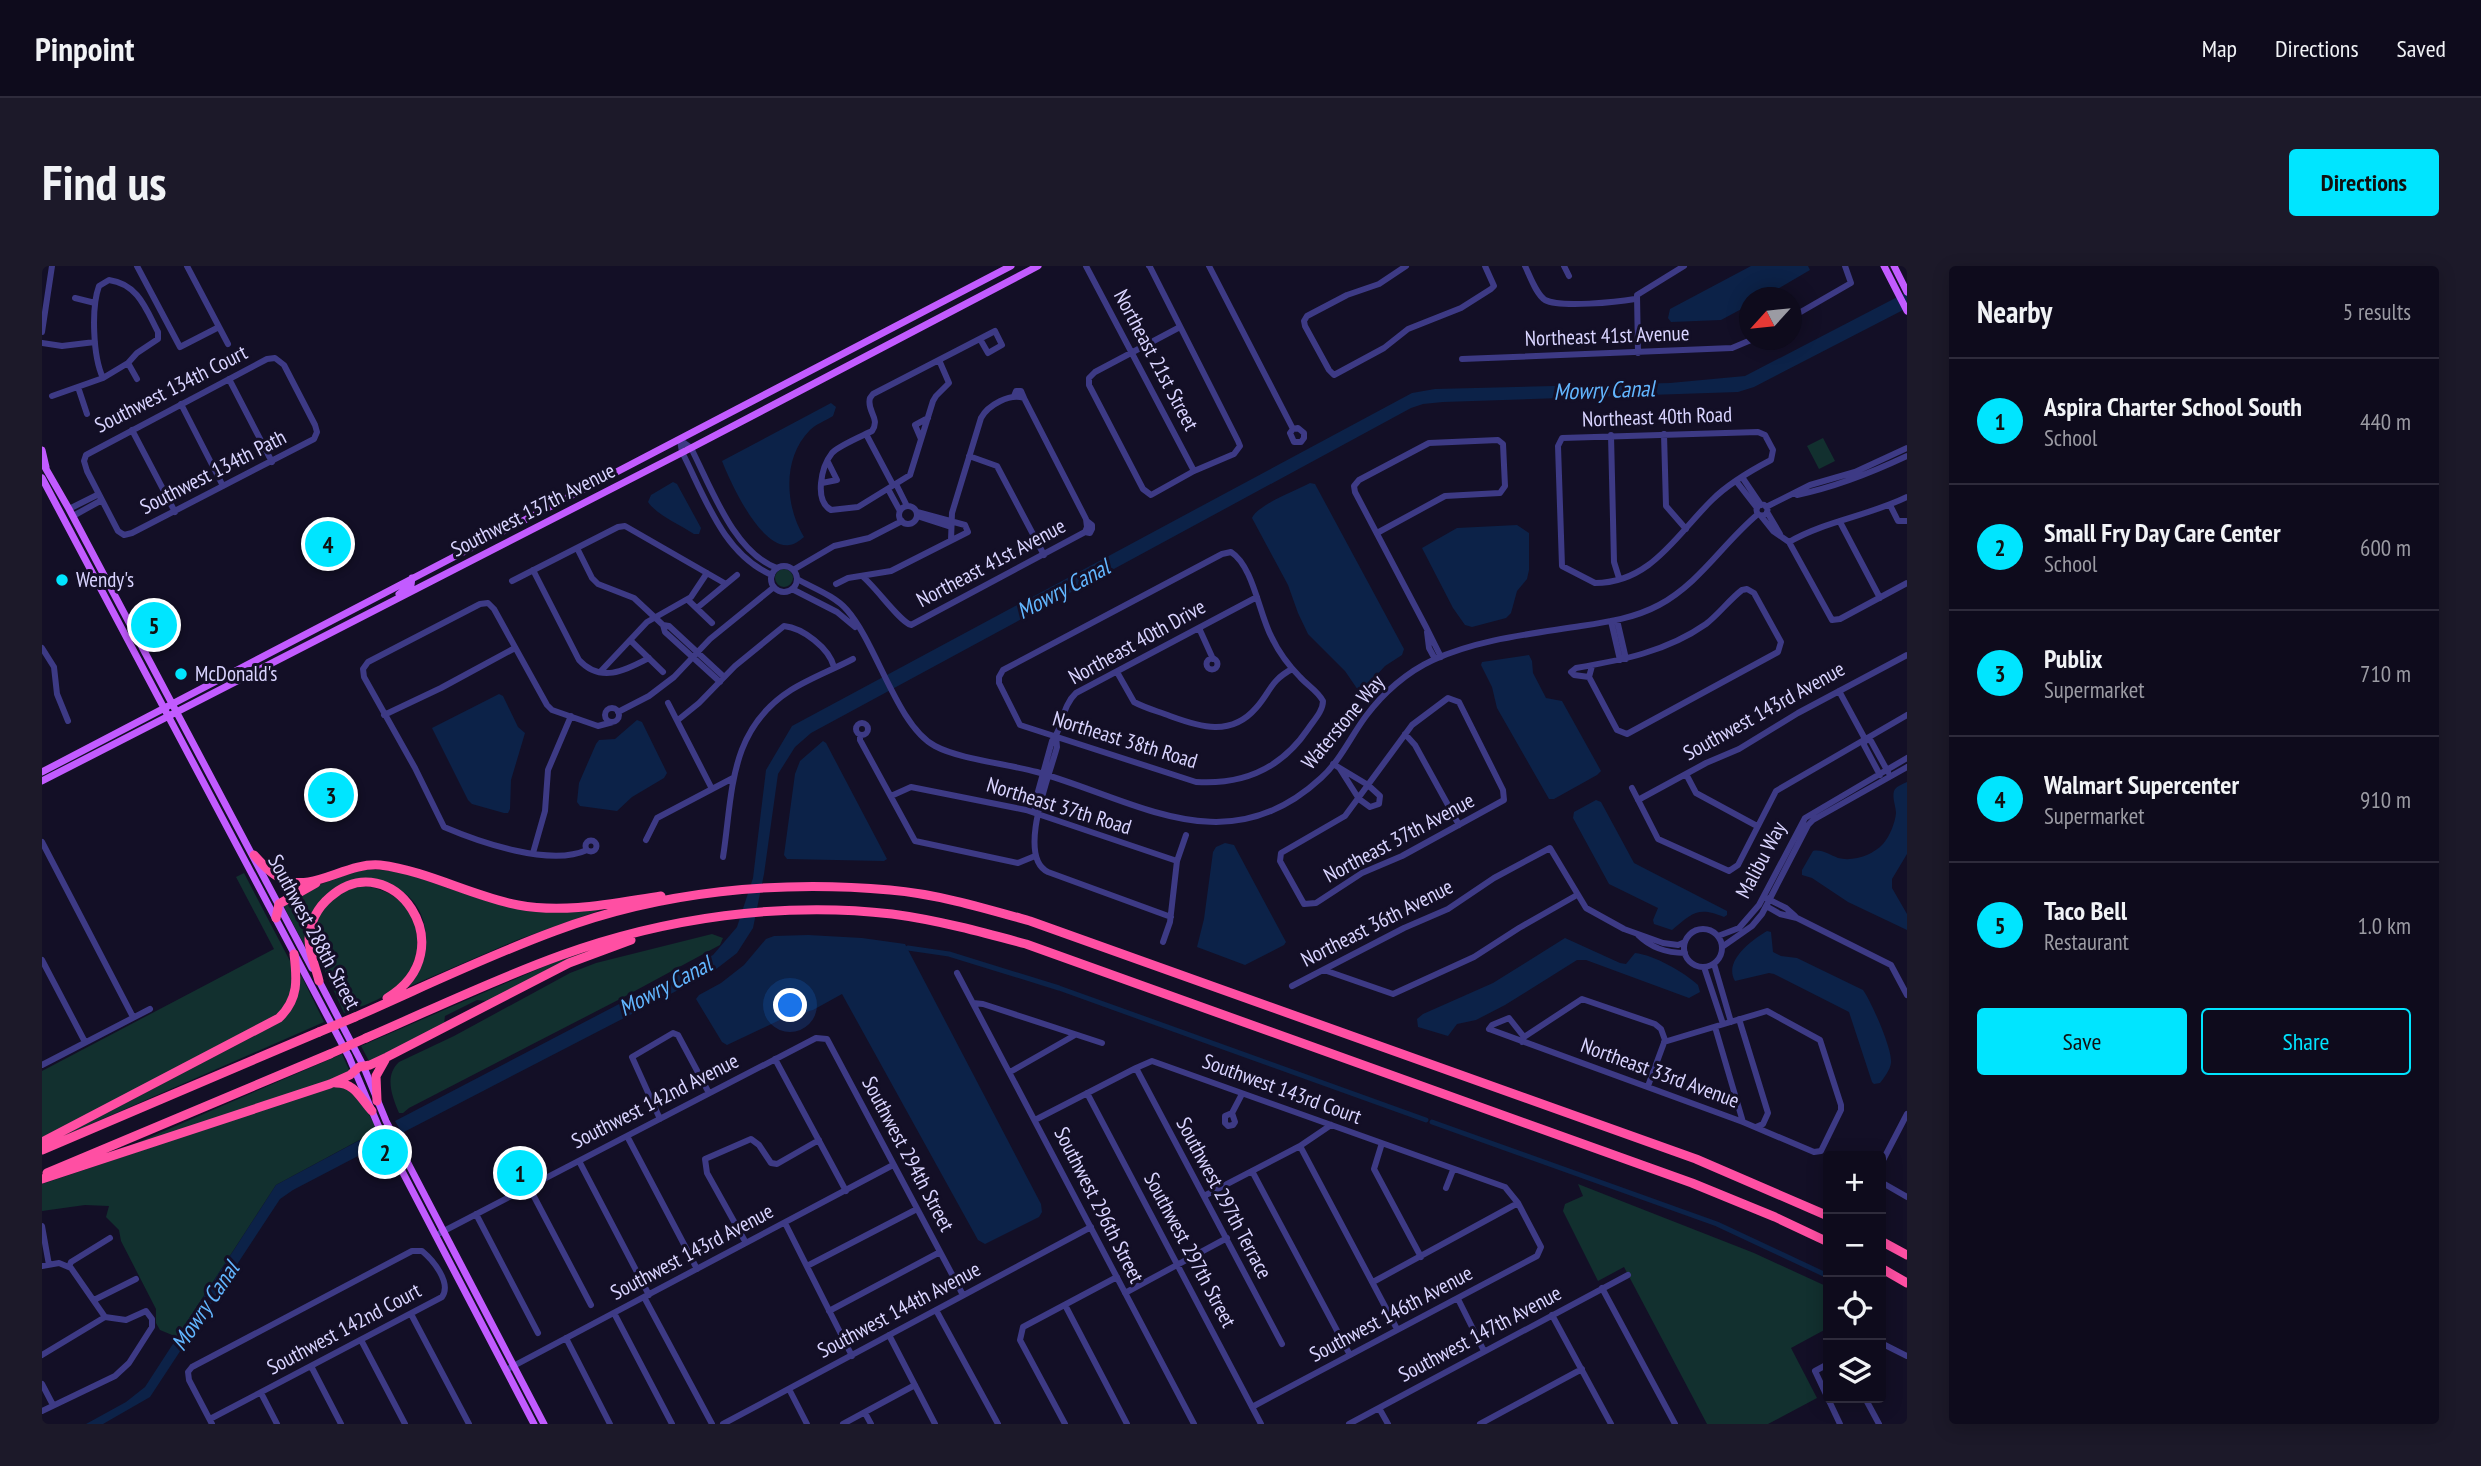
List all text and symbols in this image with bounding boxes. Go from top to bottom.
text: Pinpoint [35,27,134,70]
text: Map [2202,33,2237,64]
text: Directions [2275,33,2359,64]
text: Saved [2397,33,2446,64]
button: Directions [2289,149,2439,216]
text: Find us [42,150,166,214]
street label: Northeast 21st Street [1108,285,1205,435]
north arrow [1739,287,1802,350]
text: Nearby [1977,292,2052,331]
text: 5 results [2343,297,2411,326]
street label: Northeast 41st Avenue [1524,319,1690,352]
street label: Southwest 134th Court [90,338,252,439]
water label: Mowry Canal [1553,373,1658,406]
text: Aspira Charter School South [2044,390,2302,423]
street label: Northeast 40th Road [1581,400,1733,433]
text: 1 [1995,407,2006,436]
text: 440 m [2360,407,2411,436]
street label: Southwest 134th Path [135,423,290,520]
text: School [2044,423,2097,452]
street label: Southwest 137th Avenue [446,457,619,563]
street label: Northeast 41st Avenue [912,512,1070,613]
text: Small Fry Day Care Center [2044,516,2281,549]
pin: 4 [305,518,351,570]
text: 2 [1995,533,2006,562]
text: 600 m [2360,533,2411,562]
text: School [2044,549,2097,578]
water label: Mowry Canal [1011,551,1117,625]
place label: Wendy's [76,566,134,593]
marker: Wendy's [54,572,70,588]
street label: Northeast 40th Drive [1063,593,1210,690]
pin: 5 [131,599,177,651]
text: Publix [2044,642,2103,675]
street label: Southwest 143rd Avenue [1678,655,1849,766]
text: 3 [1995,659,2006,688]
text: 710 m [2360,659,2411,688]
place label: McDonald's [195,660,277,687]
marker: McDonald's [173,666,189,682]
street label: Waterstone Way [1295,669,1390,775]
text: Supermarket [2044,675,2145,704]
street label: Northeast 38th Road [1049,705,1201,774]
text: Walmart Supercenter [2044,768,2239,801]
pin: 3 [308,769,354,821]
street label: Northeast 37th Road [983,771,1135,840]
text: 4 [1995,785,2006,814]
text: 910 m [2360,785,2411,814]
street label: Northeast 37th Avenue [1319,786,1479,889]
text: Supermarket [2044,801,2145,830]
street label: Malibu Way [1729,817,1792,903]
street label: Southwest 288th Street [262,850,367,1014]
street label: Northeast 36th Avenue [1296,873,1457,972]
text: Taco Bell [2044,894,2127,927]
text: 5 [1995,911,2006,940]
text: 1.0 km [2357,911,2411,940]
text: Restaurant [2044,927,2129,956]
water label: Mowry Canal [613,948,719,1022]
your location [773,988,807,1022]
button: Save [1977,1008,2187,1075]
button: Share [2201,1008,2411,1075]
street label: Northeast 33rd Avenue [1577,1031,1743,1114]
street label: Southwest 142nd Avenue [567,1047,743,1154]
street label: Southwest 143rd Court [1199,1047,1366,1130]
street label: Southwest 294th Street [856,1072,961,1236]
street label: Southwest 297th Terrace [1170,1112,1278,1283]
street label: Southwest 296th Street [1048,1122,1151,1288]
pin: 2 [362,1126,408,1178]
pin: 1 [497,1147,543,1199]
map controls [1823,1151,1886,1403]
button: + [1823,1151,1886,1214]
street label: Southwest 297th Street [1138,1168,1243,1332]
street label: Southwest 143rd Avenue [606,1197,778,1306]
button: − [1823,1214,1886,1277]
water label: Mowry Canal [164,1253,246,1356]
street label: Southwest 144th Avenue [813,1255,985,1364]
street label: Southwest 146th Avenue [1305,1259,1477,1368]
street label: Southwest 142nd Court [262,1276,426,1381]
button: locate [1823,1277,1886,1340]
street label: Southwest 147th Avenue [1394,1279,1566,1388]
button: layers [1823,1340,1886,1403]

